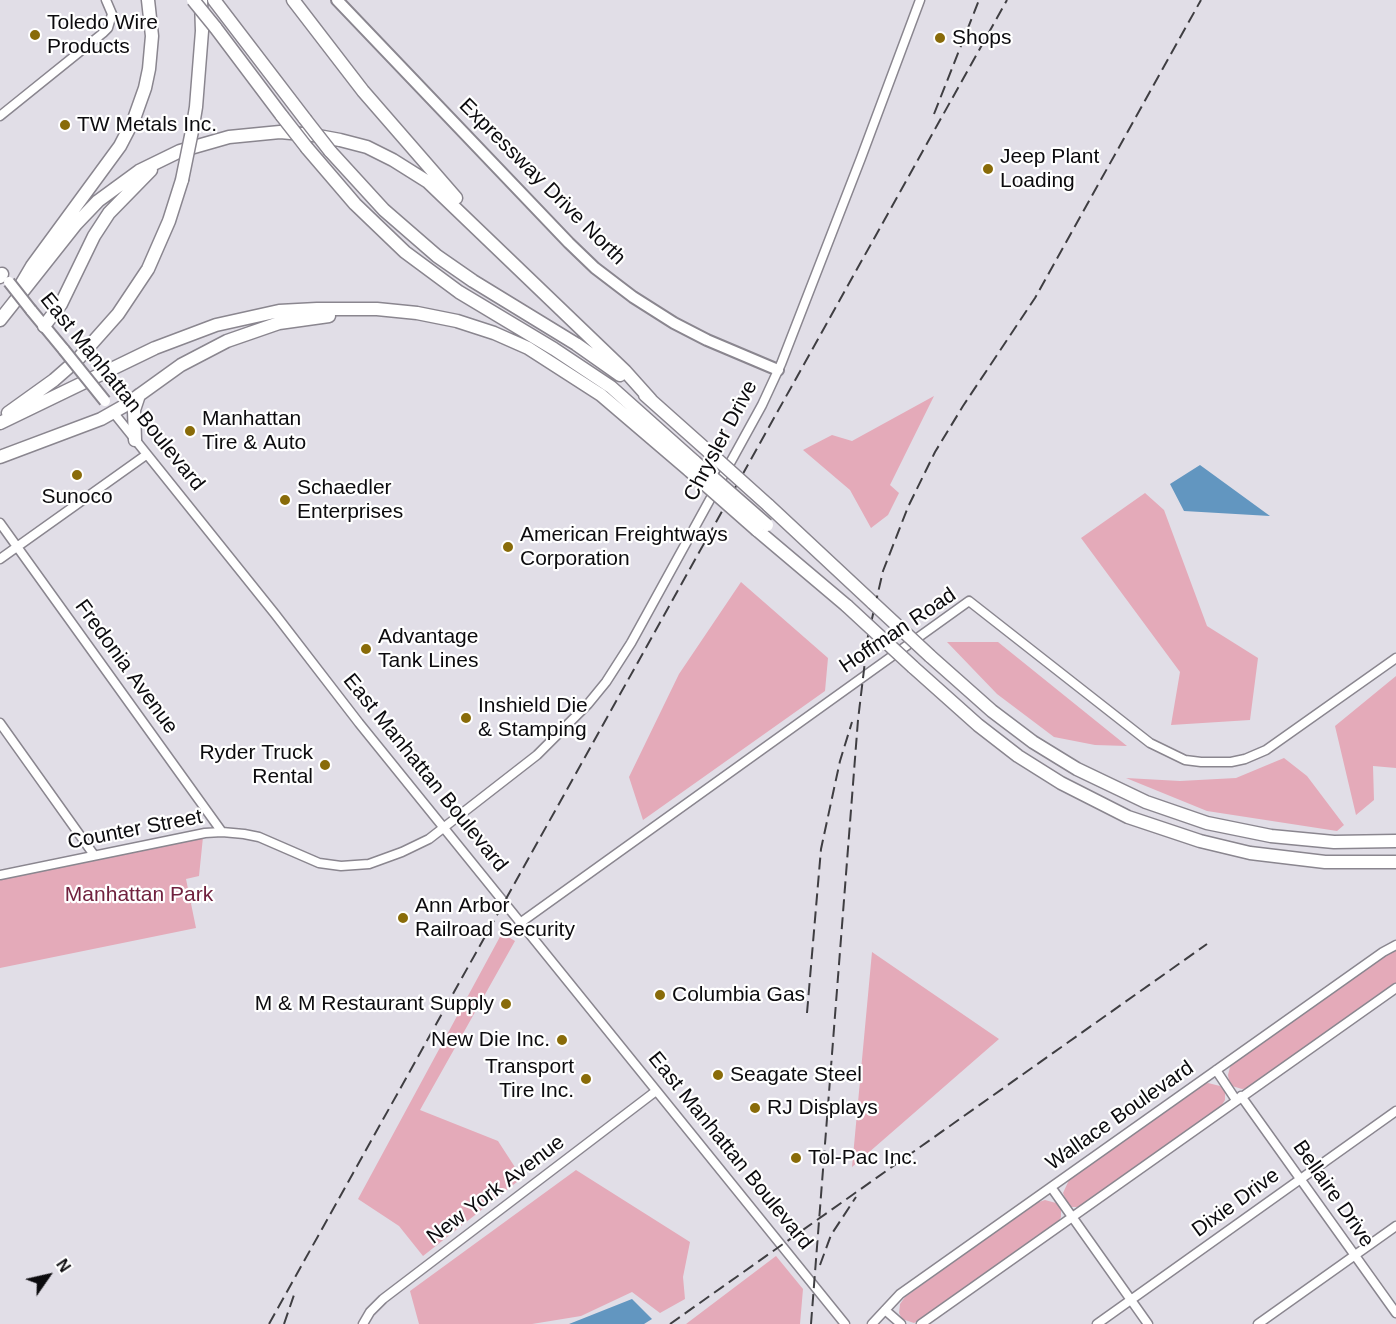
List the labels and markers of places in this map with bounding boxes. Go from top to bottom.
place label: Toledo Wire Products [47,10,158,60]
place label: Shops [952,25,1012,51]
marker: Toledo Wire Products [28,28,42,42]
marker: Shops [933,31,947,45]
place label: TW Metals Inc. [77,112,217,138]
marker: TW Metals Inc. [58,118,72,132]
place label: Jeep Plant Loading [1000,144,1099,194]
marker: Jeep Plant Loading [981,162,995,176]
place label: Manhattan Tire & Auto [202,406,306,456]
marker: Manhattan Tire & Auto [183,424,197,438]
marker: Sunoco [70,468,84,482]
place label: Schaedler Enterprises [297,475,403,525]
place label: Sunoco [41,484,113,510]
marker: Schaedler Enterprises [278,493,292,507]
place label: American Freightways Corporation [520,522,728,572]
marker: American Freightways Corporation [501,540,515,554]
place label: Advantage Tank Lines [378,624,478,674]
marker: Advantage Tank Lines [359,642,373,656]
place label: Inshield Die & Stamping [478,693,588,743]
marker: Inshield Die & Stamping [459,711,473,725]
place label: Ryder Truck Rental [199,740,313,790]
marker: Ryder Truck Rental [318,758,332,772]
place label: Ann Arbor Railroad Security [415,893,575,943]
marker: Ann Arbor Railroad Security [396,911,410,925]
place label: Columbia Gas [672,982,805,1008]
marker: Columbia Gas [653,988,667,1002]
place label: M & M Restaurant Supply [255,991,494,1017]
marker: M & M Restaurant Supply [499,997,513,1011]
place label: New Die Inc. [431,1027,550,1053]
marker: New Die Inc. [555,1033,569,1047]
place label: Transport Tire Inc. [485,1054,574,1104]
place label: Seagate Steel [730,1062,862,1088]
marker: Seagate Steel [711,1068,725,1082]
marker: Transport Tire Inc. [579,1072,593,1086]
place label: RJ Displays [767,1095,878,1121]
marker: RJ Displays [748,1101,762,1115]
place label: Tol-Pac Inc. [808,1145,918,1171]
marker: Tol-Pac Inc. [789,1151,803,1165]

